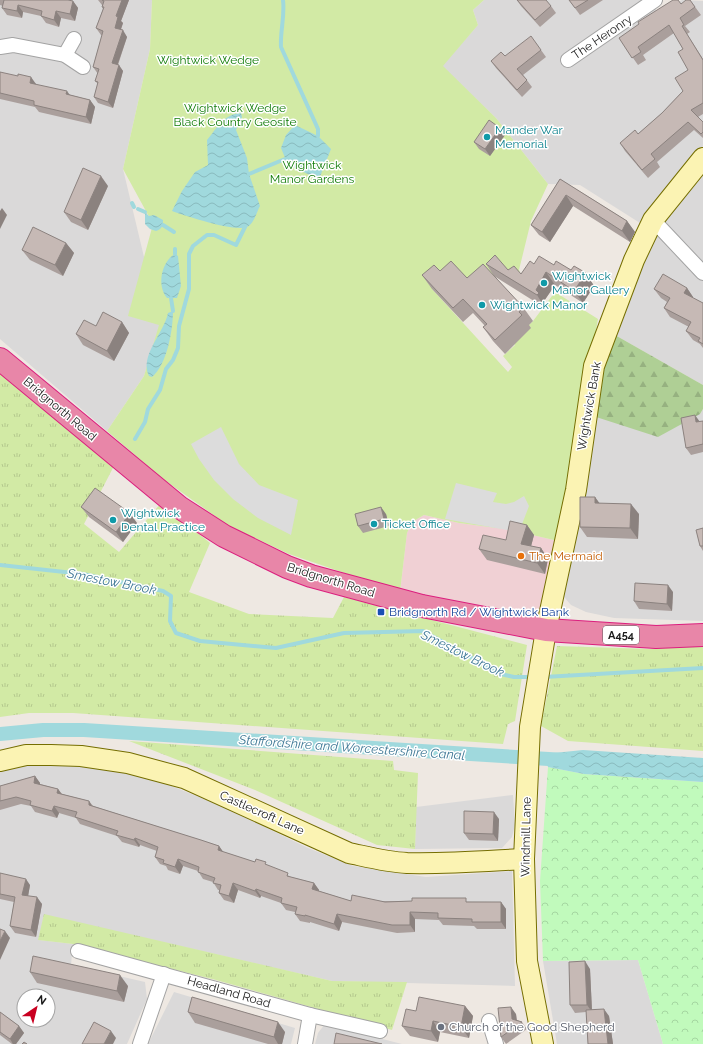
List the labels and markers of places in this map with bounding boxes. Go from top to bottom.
place label: Mander War Memorial [495,123,564,151]
marker: Mander War Memorial [482,132,492,142]
place label: Wightwick Manor Gallery [552,269,630,297]
marker: Wightwick Manor Gallery [539,278,549,288]
place label: Wightwick Manor [490,298,588,312]
marker: Wightwick Manor [477,300,487,310]
place label: Wightwick Dental Practice [121,506,205,534]
marker: Wightwick Dental Practice [108,515,118,525]
place label: Ticket Office [382,517,450,531]
marker: Ticket Office [369,519,379,529]
place label: The Mermaid [529,549,603,563]
marker: The Mermaid [516,551,526,561]
place label: Bridgnorth Rd / Wightwick Bank [389,605,570,619]
marker: Bridgnorth Rd / Wightwick Bank [376,607,386,617]
place label: Church of the Good Shepherd [449,1020,615,1034]
marker: Church of the Good Shepherd [436,1022,446,1032]

